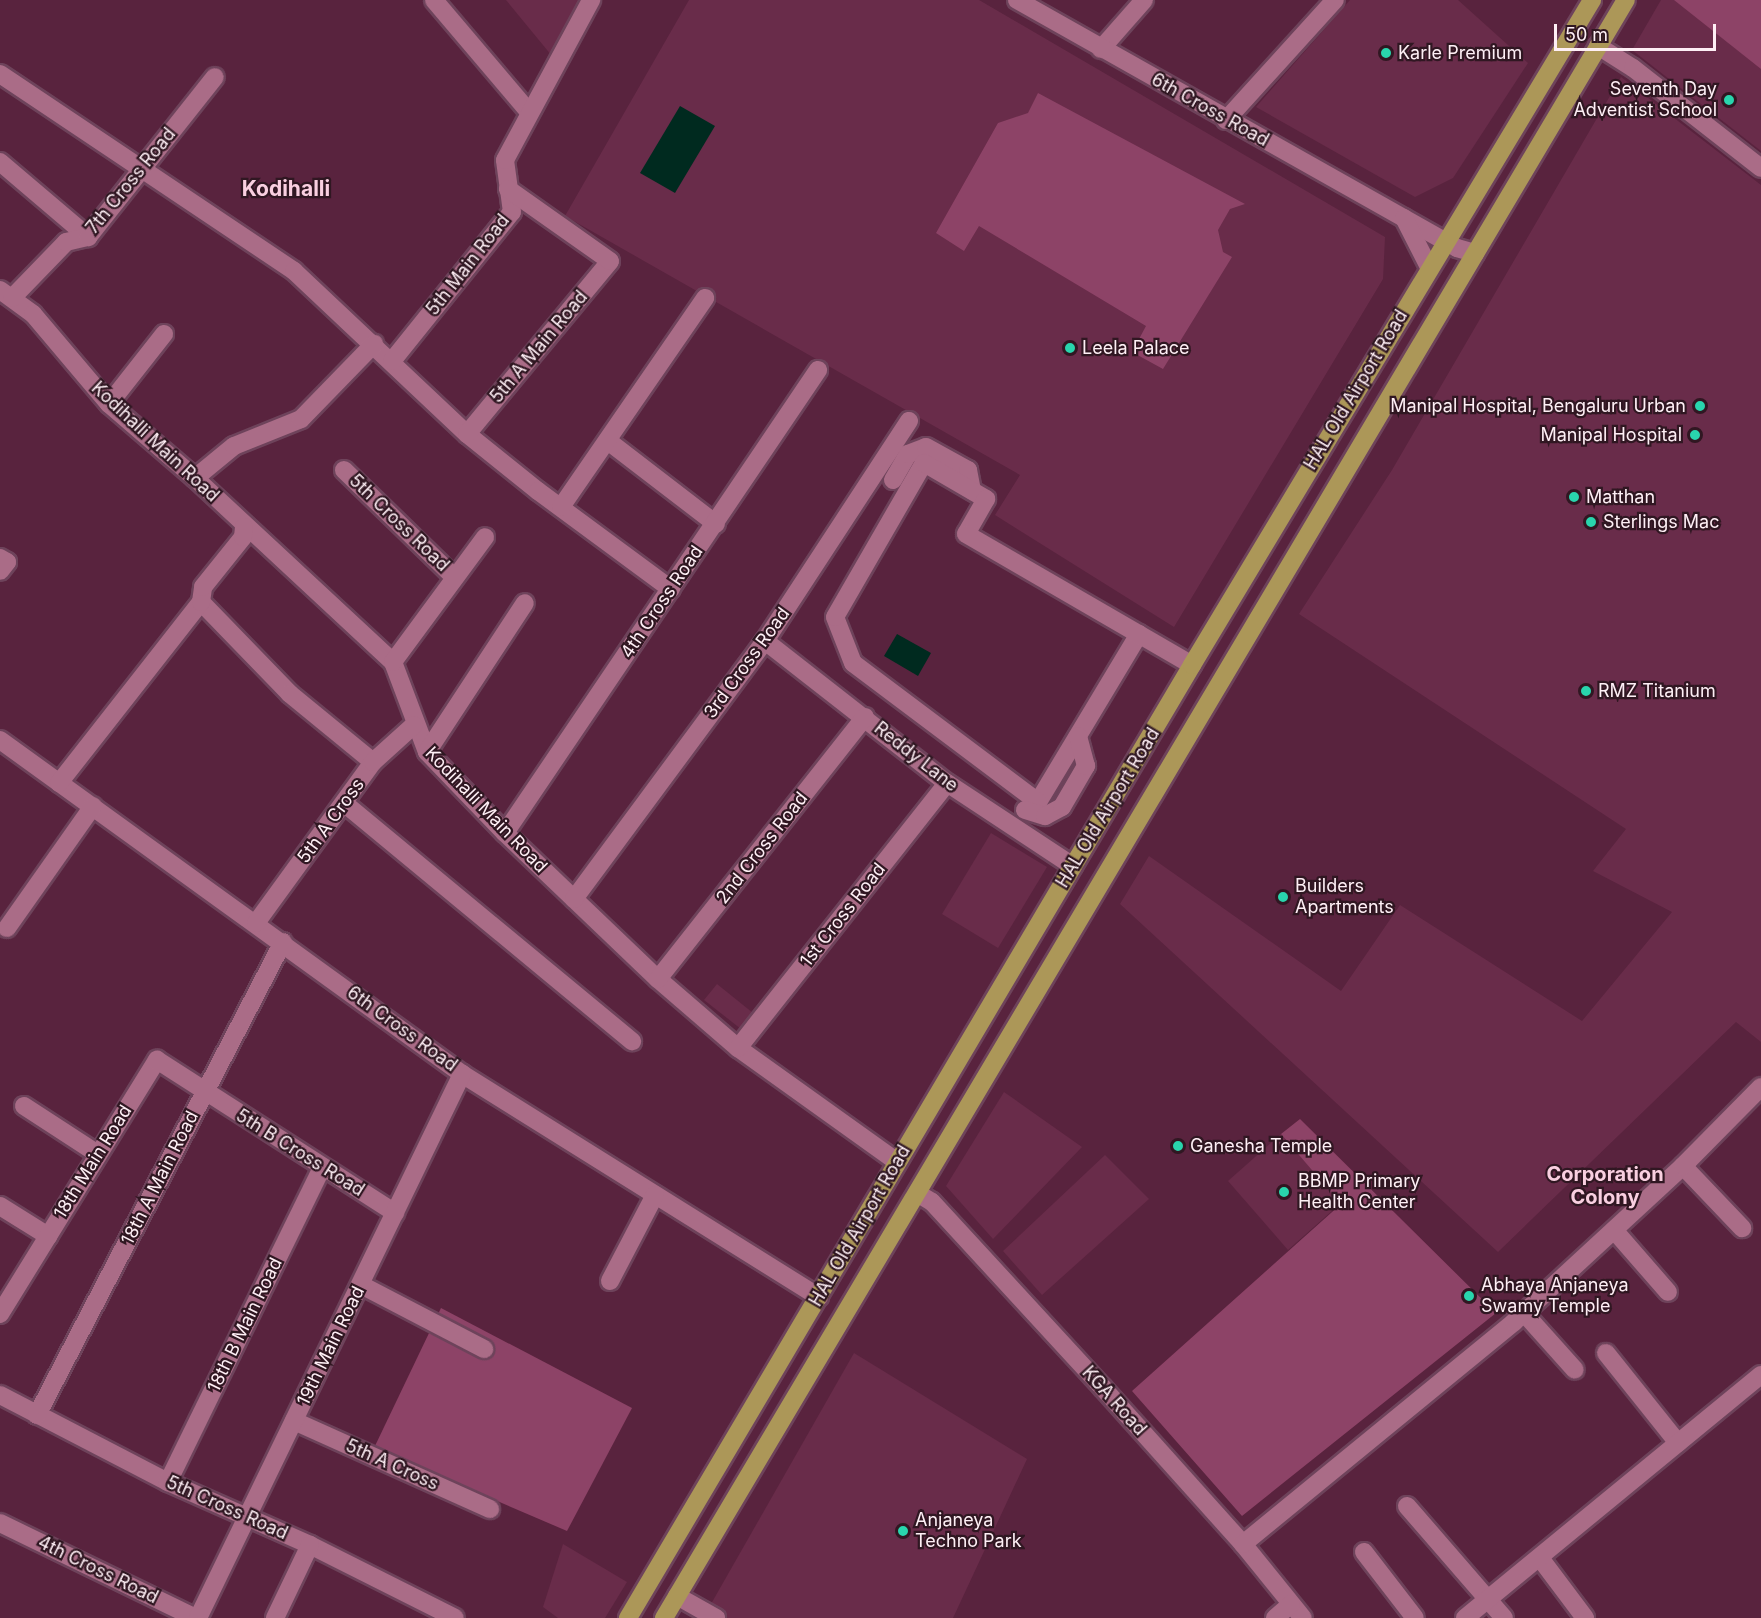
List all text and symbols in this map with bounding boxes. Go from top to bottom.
scale bar [1557,12,1719,50]
text: 50 m [1565,24,1608,45]
place label: Karle Premium [1398,42,1522,64]
marker: Karle Premium [1379,46,1393,60]
street label: 6th Cross Road [1148,69,1272,151]
place label: Seventh Day Adventist School [1573,79,1717,122]
marker: Seventh Day Adventist School [1722,93,1736,107]
street label: 7th Cross Road [82,124,180,238]
district label: Kodihalli [242,176,330,202]
street label: 5th Main Road [422,210,514,320]
street label: 5th A Main Road [486,286,592,408]
street label: HAL Old Airport Road [1300,306,1412,474]
place label: Leela Palace [1082,337,1190,359]
marker: Leela Palace [1063,341,1077,355]
street label: Kodihalli Main Road [87,377,223,507]
place label: Manipal Hospital, Bengaluru Urban [1390,395,1686,417]
marker: Manipal Hospital, Bengaluru Urban [1691,397,1709,415]
place label: Manipal Hospital [1540,424,1682,446]
marker: Manipal Hospital [1686,426,1704,444]
street label: 5th Cross Road [345,470,453,576]
place label: Matthan [1586,486,1655,508]
marker: Matthan [1567,490,1581,504]
place label: Sterlings Mac [1603,511,1719,533]
marker: Sterlings Mac [1584,515,1598,529]
street label: 4th Cross Road [616,542,708,662]
street label: 3rd Cross Road [700,603,794,723]
place label: RMZ Titanium [1598,680,1716,702]
marker: RMZ Titanium [1579,684,1593,698]
street label: Reddy Lane [870,718,962,796]
street label: HAL Old Airport Road [1052,724,1164,892]
street label: Kodihalli Main Road [420,743,552,877]
street label: 5th A Cross [293,774,369,868]
street label: 2nd Cross Road [712,788,812,908]
street label: 1st Cross Road [796,859,890,971]
place label: Builders Apartments [1295,876,1394,918]
marker: Builders Apartments [1276,890,1290,904]
street label: 6th Cross Road [343,982,461,1076]
street label: 18th Main Road [49,1101,137,1223]
street label: 5th B Cross Road [232,1105,368,1201]
street label: 18th A Main Road [117,1107,203,1249]
place label: Ganesha Temple [1190,1135,1332,1157]
marker: Ganesha Temple [1171,1139,1185,1153]
street label: HAL Old Airport Road [805,1142,915,1310]
district label: Corporation Colony [1546,1162,1664,1209]
place label: BBMP Primary Health Center [1298,1171,1420,1214]
marker: BBMP Primary Health Center [1275,1183,1293,1201]
street label: 18th B Main Road [203,1254,287,1396]
place label: Abhaya Anjaneya Swamy Temple [1481,1275,1629,1318]
street label: 19th Main Road [293,1283,369,1409]
marker: Abhaya Anjaneya Swamy Temple [1462,1289,1476,1303]
street label: KGA Road [1077,1362,1151,1440]
street label: 5th A Cross [342,1435,442,1495]
street label: 5th Cross Road [163,1472,291,1544]
place label: Anjaneya Techno Park [915,1510,1022,1552]
marker: Anjaneya Techno Park [896,1524,910,1538]
street label: 4th Cross Road [34,1532,162,1608]

